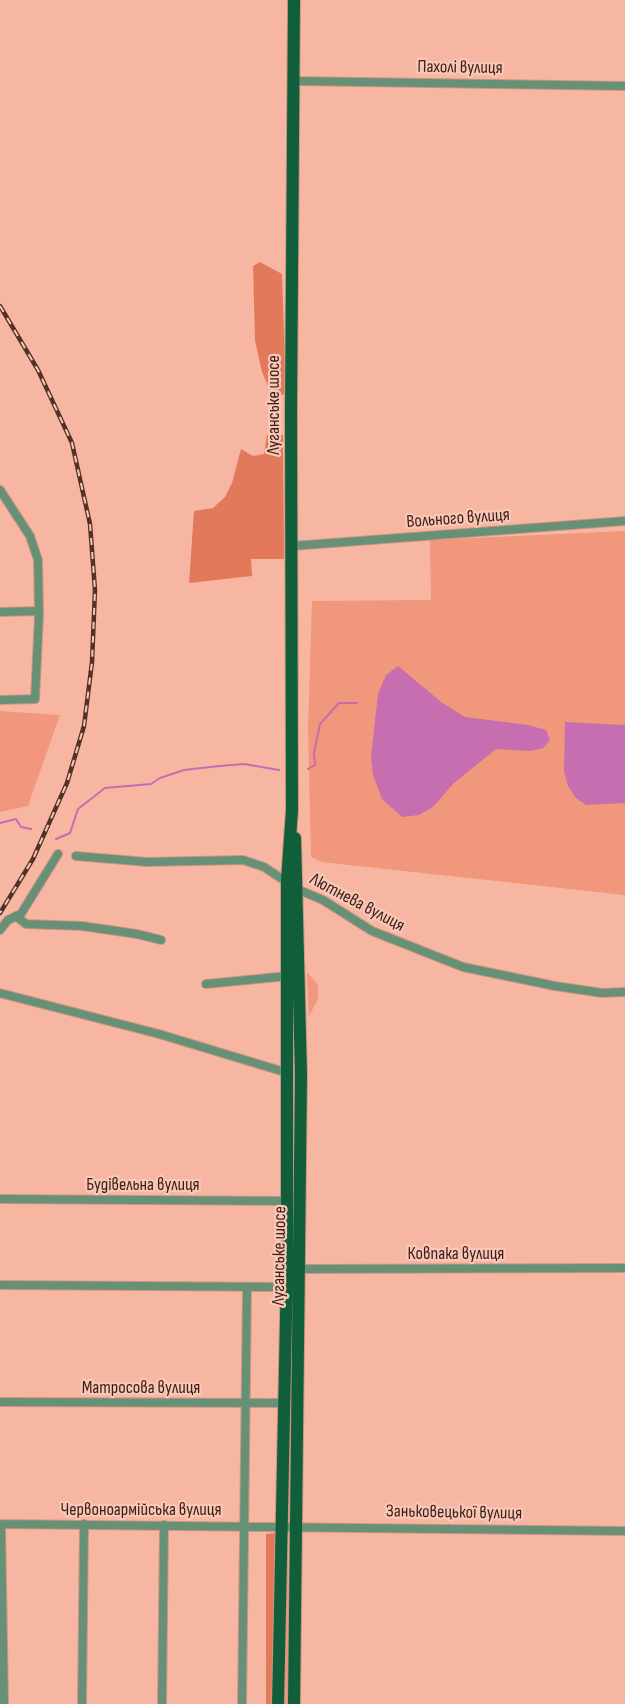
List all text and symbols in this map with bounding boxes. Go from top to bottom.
street label: Пахолі вулиця [417,56,503,80]
street label: Луганське шосе [263,355,285,455]
street label: Вольного вулиця [406,505,510,533]
street label: Лютнева вулиця [306,869,408,937]
street label: Будівельна вулиця [86,1174,200,1196]
street label: Луганське шосе [268,1206,292,1306]
street label: Ковпака вулиця [408,1243,504,1265]
street label: Матросова вулиця [82,1377,200,1399]
street label: Червоноармійська вулиця [60,1499,222,1521]
street label: Заньковецької вулиця [386,1501,522,1525]

